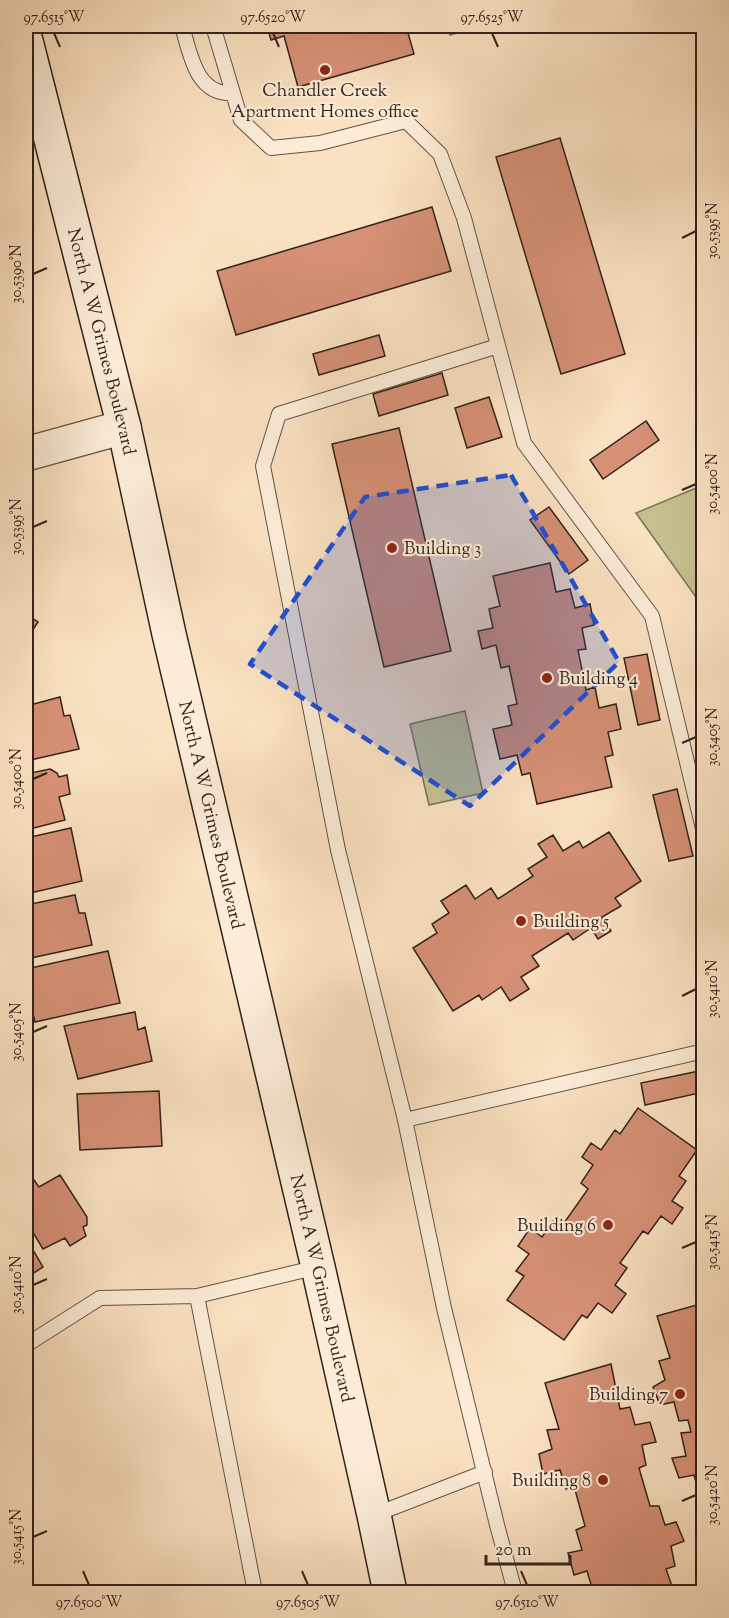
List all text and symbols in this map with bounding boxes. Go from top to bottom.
text: 97.6515°W [24,8,85,29]
text: 97.6520°W [240,8,306,29]
text: 97.6525°W [461,8,524,29]
marker: Chandler Creek Apartment Homes office [318,63,332,77]
place label: Chandler Creek Apartment Homes office [231,79,419,126]
text: 30.5395°N [703,203,724,259]
street label: North A W Grimes Boulevard [59,226,141,458]
text: 30.5390°N [7,244,28,304]
text: 30.5400°N [703,453,724,515]
text: 30.5395°N [7,499,28,555]
place label: Building 3 [404,537,481,563]
marker: Building 3 [385,541,399,555]
place label: Building 4 [559,667,638,693]
marker: Building 4 [540,671,554,685]
street label: North A W Grimes Boulevard [170,699,249,932]
text: 30.5405°N [703,708,724,766]
text: 30.5400°N [7,748,28,810]
place label: Building 5 [533,910,609,936]
marker: Building 5 [514,914,528,928]
text: 30.5410°N [703,960,724,1018]
text: 30.5405°N [7,1003,28,1061]
street label: North A W Grimes Boulevard [282,1172,359,1405]
place label: Building 6 [517,1214,596,1240]
text: 30.5415°N [703,1214,724,1270]
marker: Building 6 [601,1218,615,1232]
text: 30.5410°N [7,1256,28,1314]
place label: Building 7 [589,1383,668,1409]
marker: Building 7 [673,1387,687,1401]
text: 30.5420°N [703,1465,724,1525]
place label: Building 8 [512,1469,591,1495]
marker: Building 8 [596,1473,610,1487]
text: 30.5415°N [7,1509,28,1565]
scale bar [486,1528,570,1566]
text: 20 m [495,1538,532,1564]
text: 97.6500°W [56,1593,122,1614]
text: 97.6505°W [276,1593,340,1614]
text: 97.6510°W [495,1593,559,1614]

